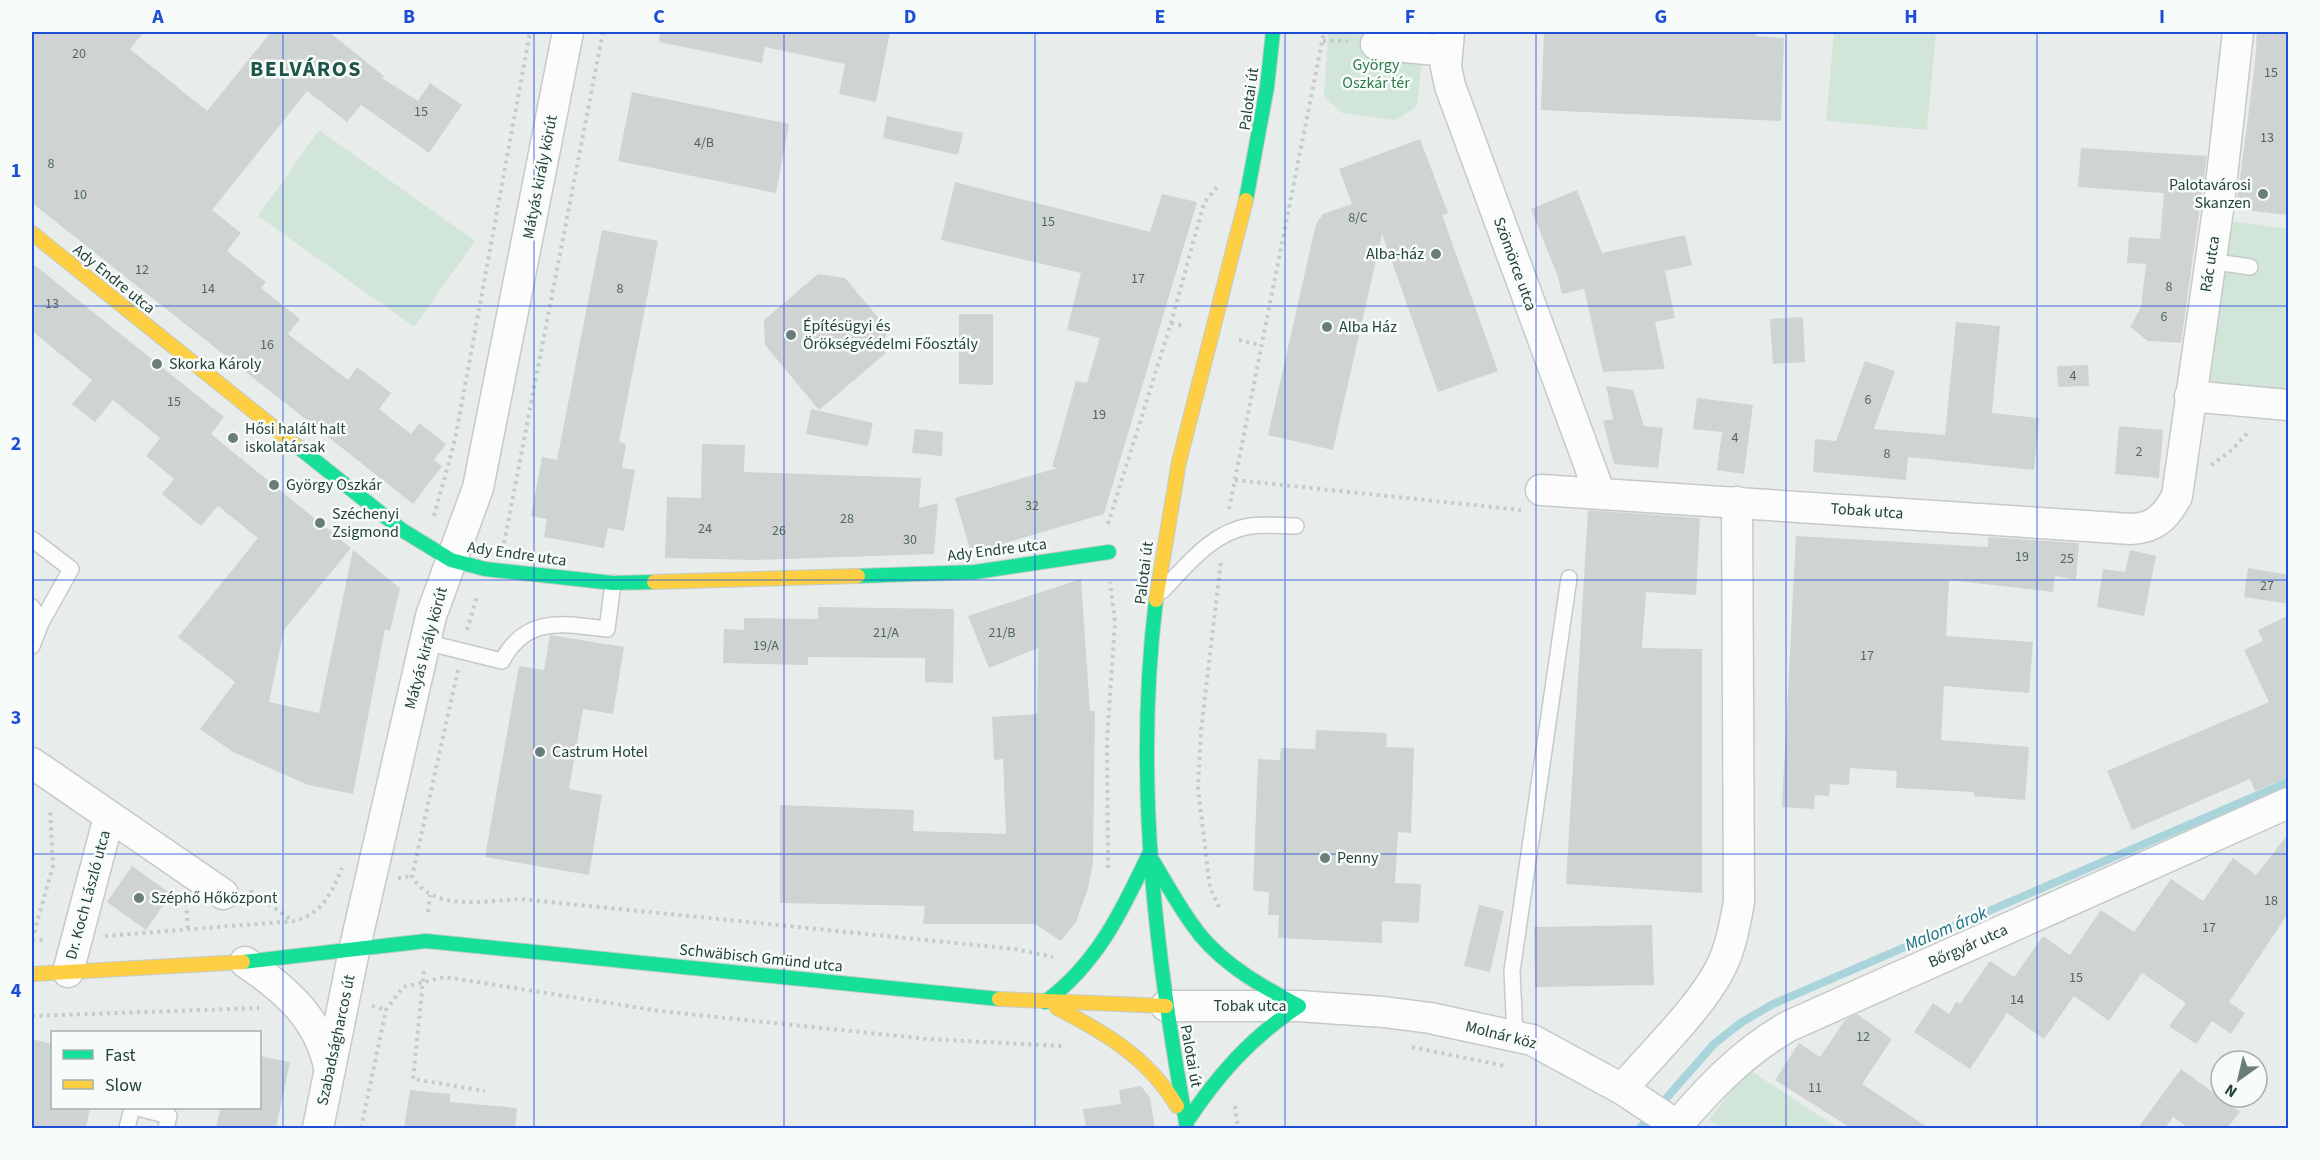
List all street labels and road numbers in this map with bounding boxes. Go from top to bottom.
street label: Palotai út [1234,66,1264,132]
street label: Mátyás király körút [517,113,563,241]
street label: Szömörce utca [1488,214,1542,314]
street label: Rác utca [2195,234,2225,294]
street label: Ady Endre utca [68,239,160,319]
street label: Tobak utca [1830,497,1904,525]
street label: Ady Endre utca [946,533,1048,567]
street label: Ady Endre utca [466,536,568,572]
street label: Palotai út [1129,540,1159,606]
street label: Mátyás király körút [399,584,453,712]
street label: Dr. Koch László utca [60,828,116,962]
street label: Bőrgyár utca [1925,919,2011,973]
street label: Schwäbisch Gmünd utca [678,938,844,978]
street label: Szabadságharcos út [311,972,361,1107]
street label: Tobak utca [1213,995,1287,1017]
street label: Molnár köz [1463,1016,1539,1055]
street label: Palotai út [1175,1023,1207,1090]

